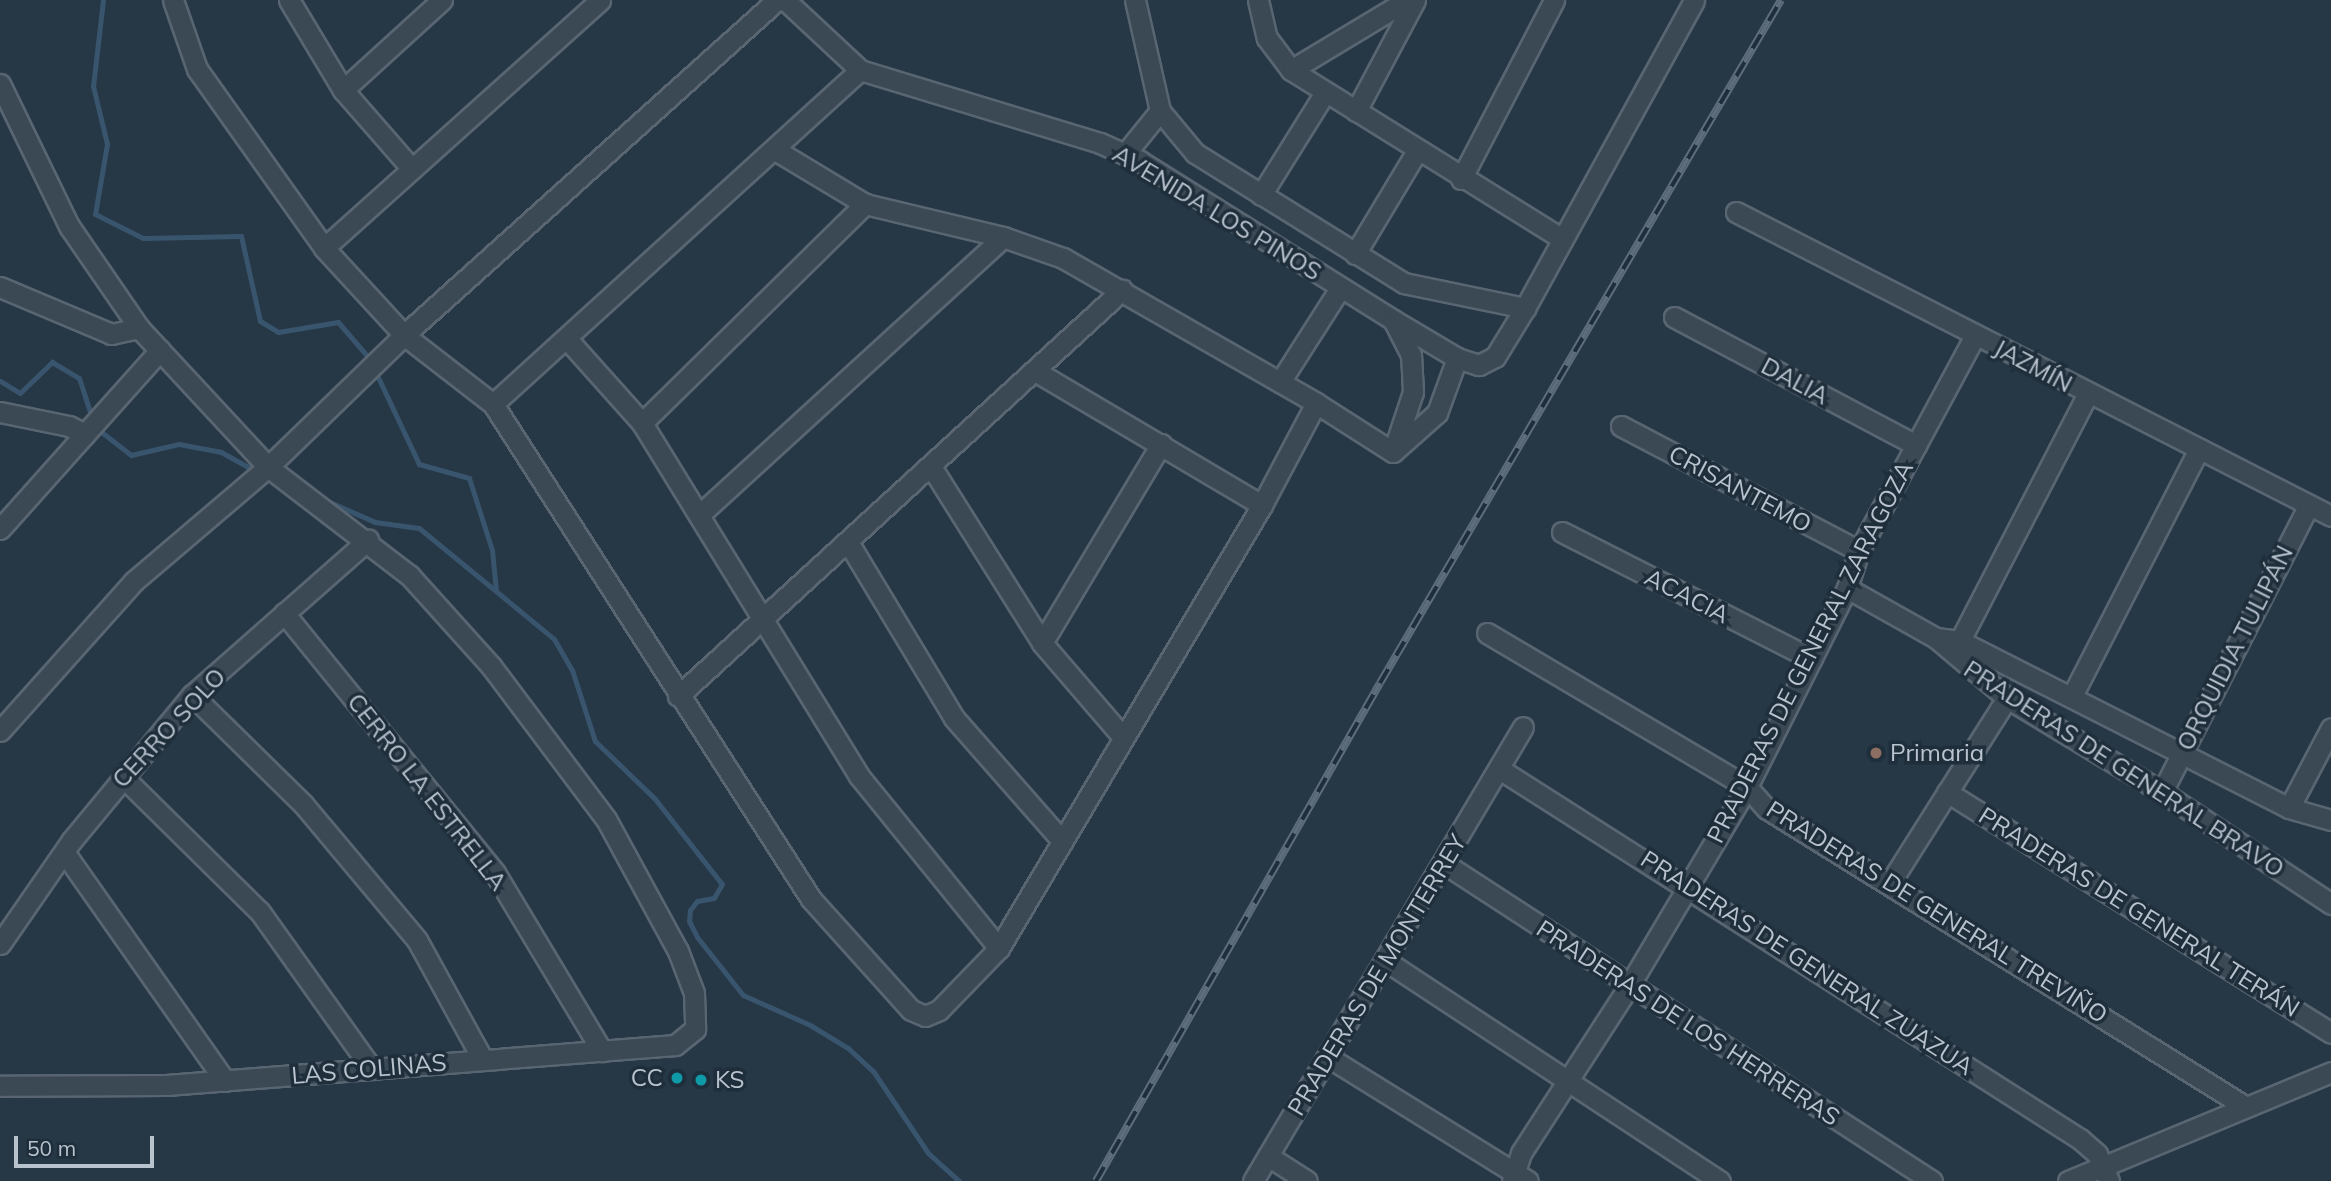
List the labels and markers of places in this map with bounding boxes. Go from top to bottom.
place label: Primaria [1890,739,1984,767]
marker: Primaria [1868,745,1884,761]
place label: CC [631,1064,663,1092]
place label: KS [715,1066,745,1094]
marker: CC [669,1070,685,1086]
marker: KS [693,1072,709,1088]

